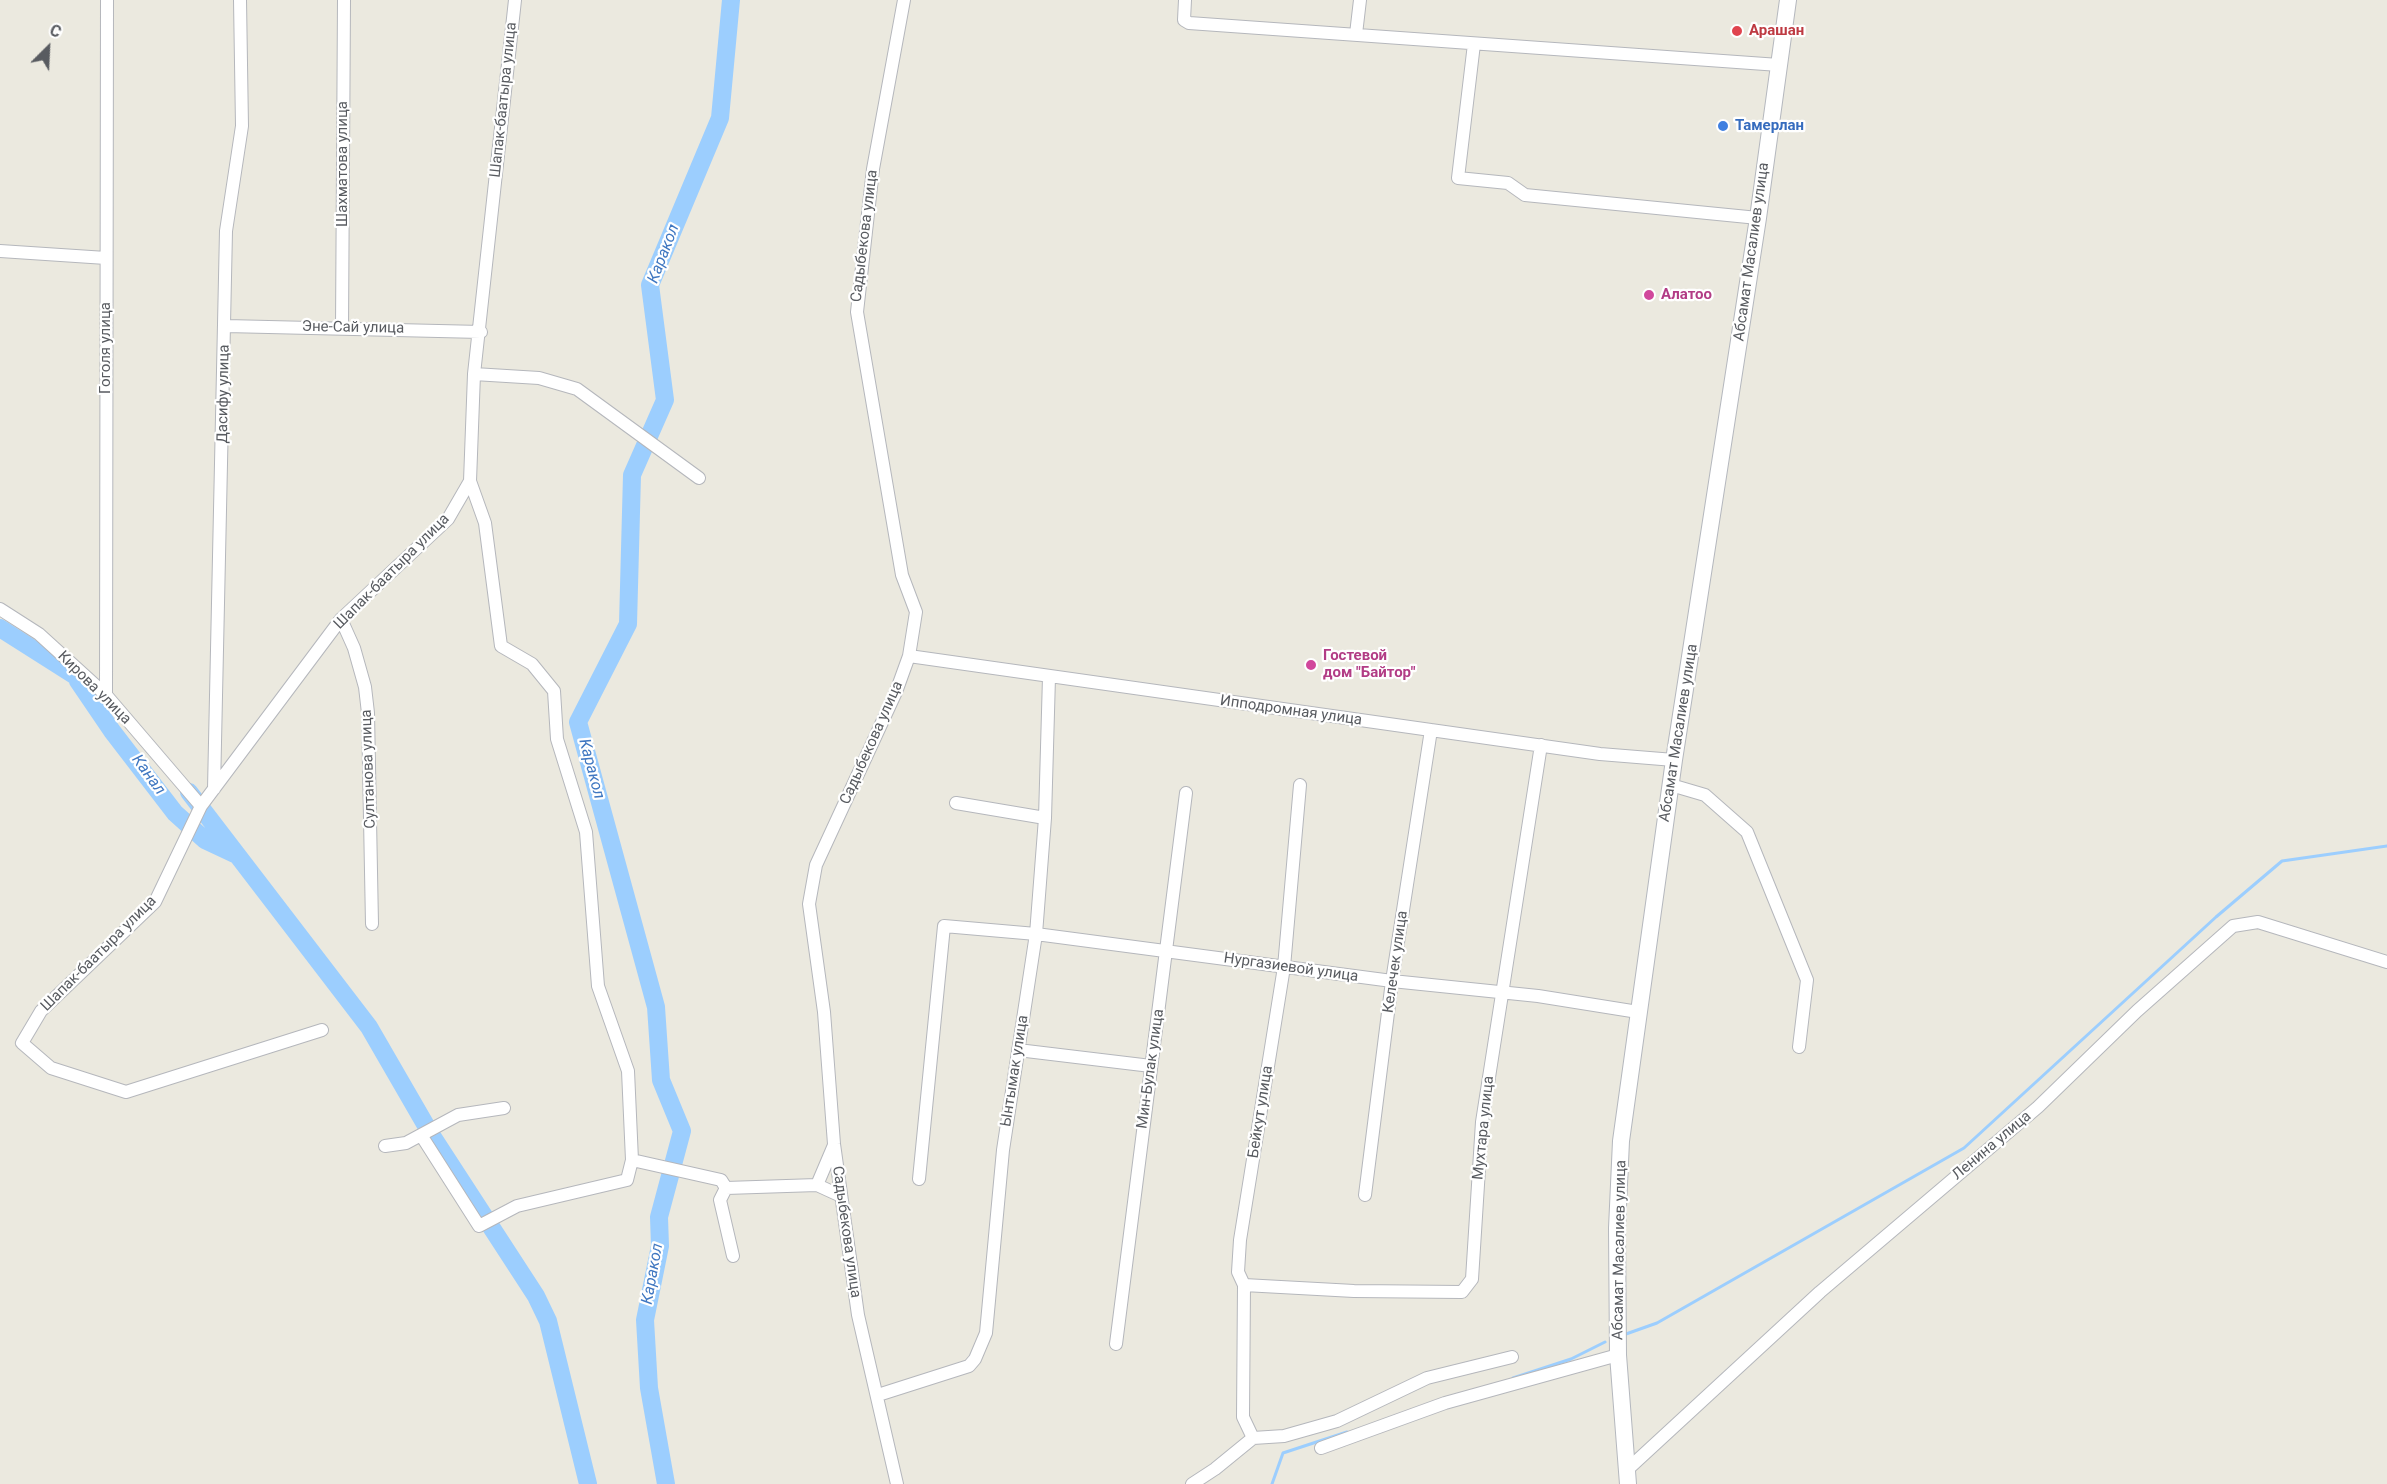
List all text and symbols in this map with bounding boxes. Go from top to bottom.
north arrow [18,18,78,78]
text: С [47,20,64,42]
street label: Шапак-баатыра улица [487,21,521,179]
place label: Арашан [1749,22,1804,40]
marker: Арашан [1730,24,1744,38]
street label: Шахматова улица [334,101,352,227]
place label: Тамерлан [1735,117,1804,135]
marker: Тамерлан [1716,119,1730,133]
street label: Абсамат Масалиев улица [1731,162,1773,342]
street label: Садыбекова улица [848,169,882,303]
water label: Каракол [644,222,684,286]
place label: Алатоо [1661,286,1712,304]
marker: Алатоо [1642,288,1656,302]
street label: Гоголя улица [97,302,115,394]
street label: Эне-Сай улица [302,318,404,338]
street label: Дасифу улица [214,344,234,444]
street label: Шапак-баатыра улица [330,510,454,634]
street label: Абсамат Масалиев улица [1656,643,1702,823]
street label: Кирова улица [53,647,135,729]
place label: Гостевой дом "Байтор" [1323,647,1416,682]
marker: Гостевой дом "Байтор" [1304,658,1318,672]
street label: Садыбекова улица [837,679,907,807]
street label: Ипподромная улица [1219,692,1363,730]
street label: Султанова улица [358,709,380,829]
water label: Каракол [574,737,608,801]
water label: Канал [127,751,169,799]
street label: Шапак-баатыра улица [37,892,161,1016]
street label: Келечек улица [1380,910,1412,1014]
street label: Нургазиевой улица [1223,950,1359,986]
street label: Мин-Булак улица [1134,1008,1168,1130]
street label: Ынтымак улица [997,1014,1033,1128]
street label: Бейкут улица [1245,1064,1277,1160]
street label: Мухтара улица [1470,1075,1498,1181]
street label: Ленина улица [1949,1108,2035,1184]
street label: Абсамат Масалиев улица [1609,1160,1631,1340]
street label: Садыбекова улица [828,1165,864,1299]
water label: Каракол [638,1242,668,1306]

